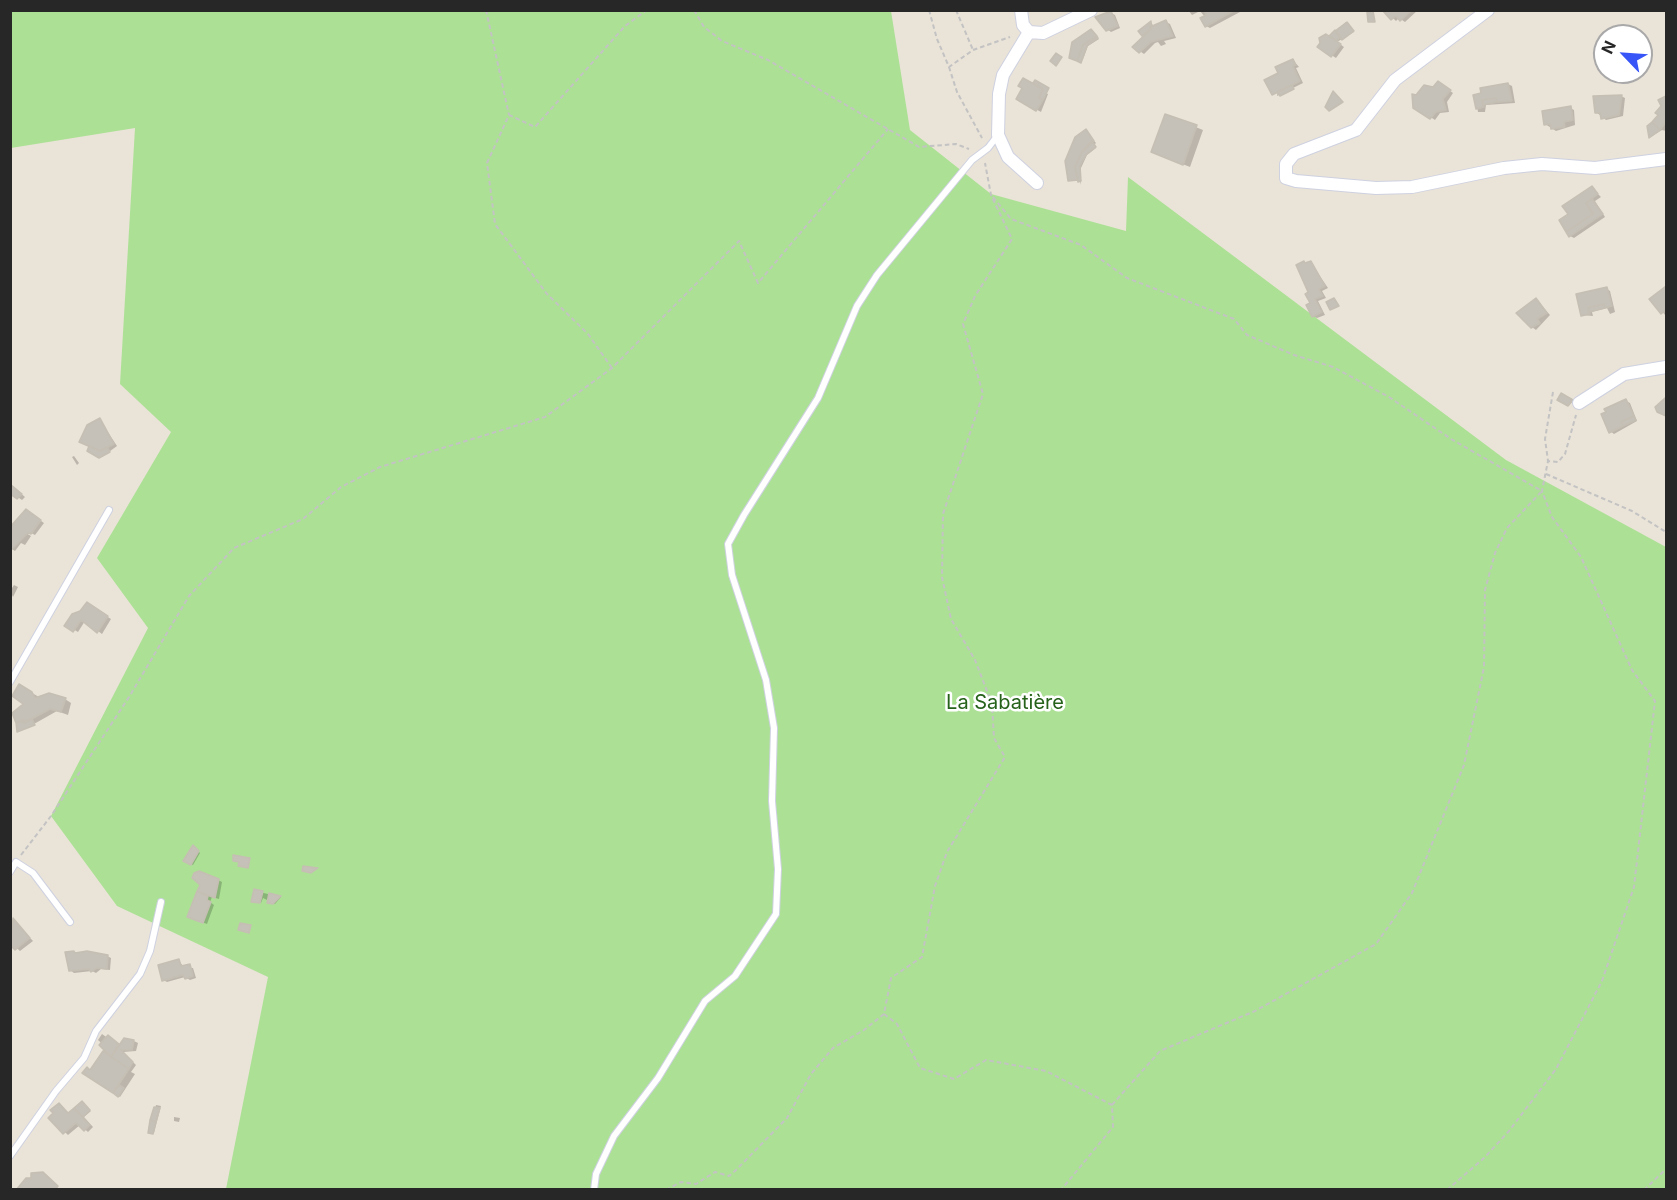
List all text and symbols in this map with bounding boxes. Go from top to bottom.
north arrow [1593,24,1653,84]
text: N [1597,37,1620,57]
park label: La Sabatière [946,691,1064,715]

